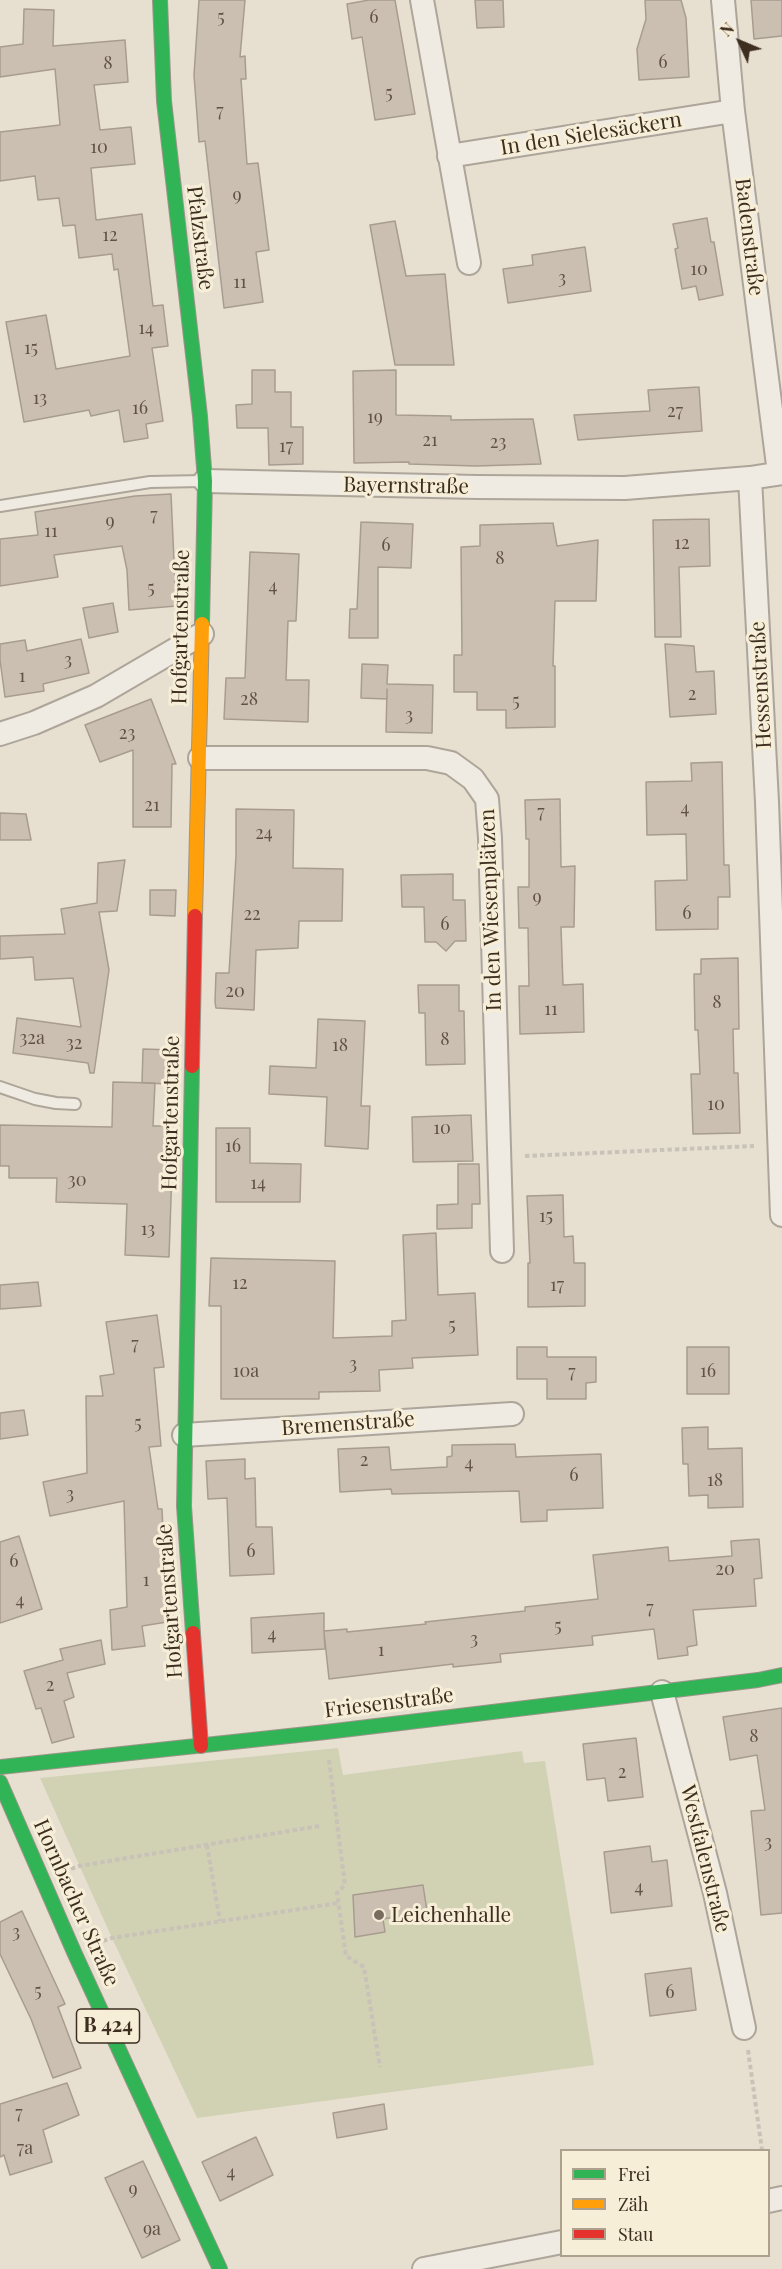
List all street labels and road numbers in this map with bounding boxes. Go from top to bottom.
street label: In den Sielesäckern [498,107,684,161]
street label: Badenstraße [729,177,769,297]
street label: Pfalzstraße [181,184,219,292]
street label: Bayernstraße [343,472,469,500]
street label: Hofgartenstraße [167,549,195,705]
street label: Hessenstraße [745,621,777,749]
street label: In den Wiesenplätzen [475,808,507,1012]
street label: Hofgartenstraße [157,1035,185,1191]
street label: Bremenstraße [280,1407,416,1441]
street label: Hofgartenstraße [152,1523,188,1679]
street label: Friesenstraße [323,1683,455,1723]
street label: Westfalenstraße [675,1783,735,1935]
street label: Hornbacher Straße [28,1815,124,1991]
road number: B 424 [76,2009,140,2043]

